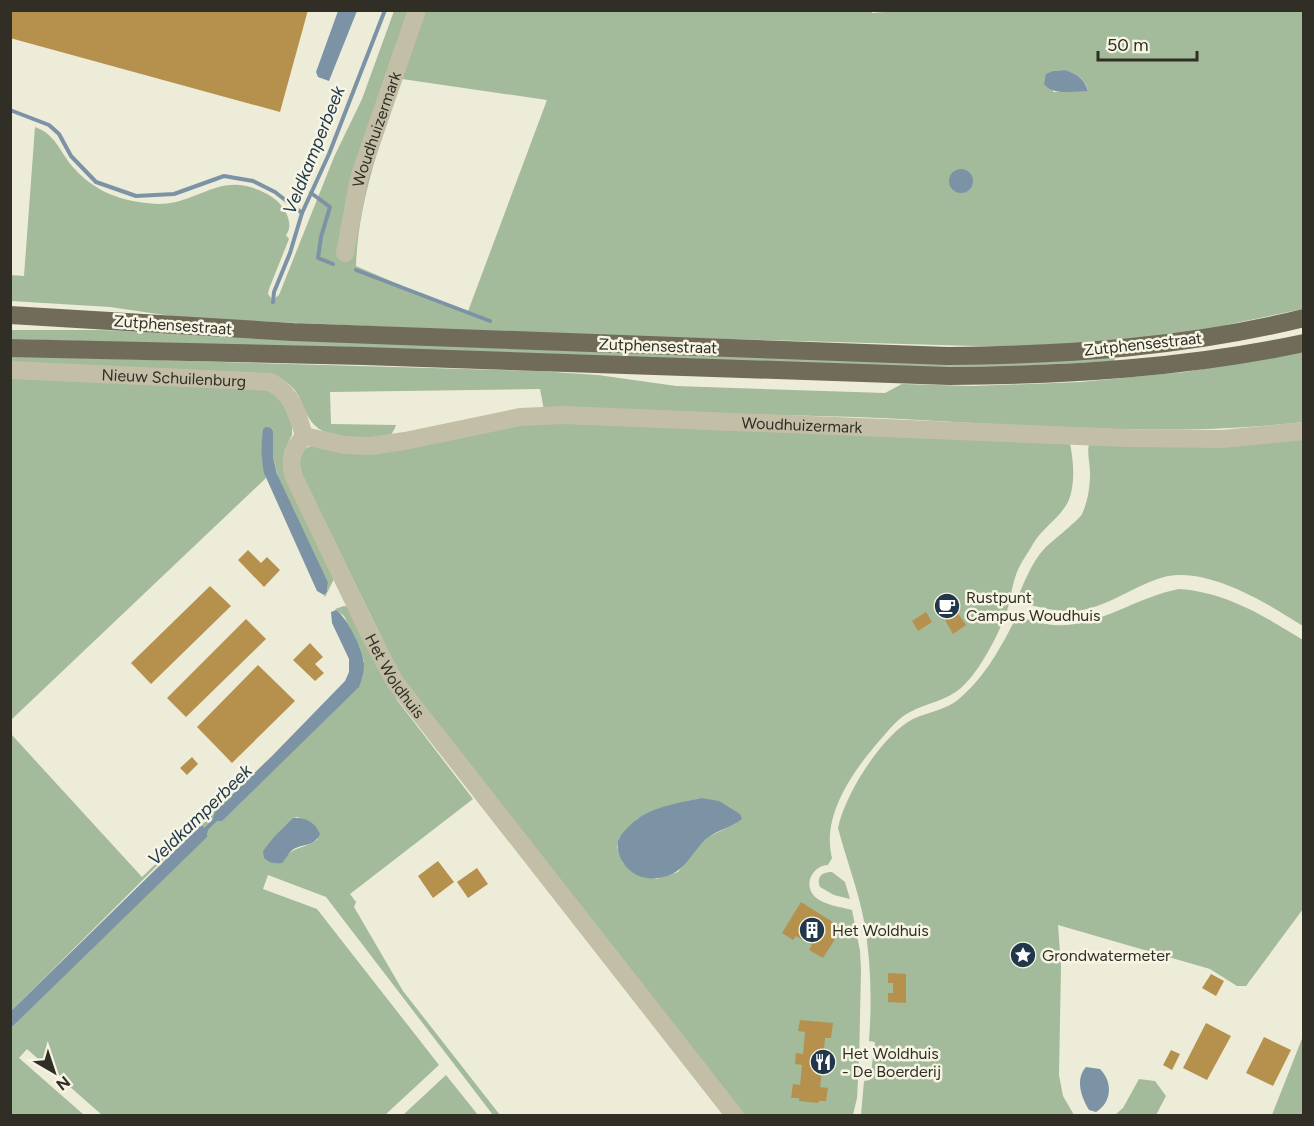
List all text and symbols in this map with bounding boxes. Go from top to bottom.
scale bar [1098,24,1197,62]
text: 50 m [1107,34,1149,56]
street label: Woudhuizermark [348,69,405,188]
water label: Veldkamperbeek [278,82,350,217]
street label: Zutphensestraat [113,311,233,339]
street label: Zutphensestraat [1083,328,1203,360]
street label: Zutphensestraat [598,334,718,358]
street label: Nieuw Schuilenburg [101,365,247,390]
street label: Woudhuizermark [741,413,863,437]
place label: Rustpunt Campus Woudhuis [966,588,1100,625]
cafe icon: Rustpunt Campus Woudhuis [932,591,962,621]
street label: Het Woldhuis [361,630,429,722]
water label: Veldkamperbeek [143,759,258,870]
building icon: Het Woldhuis [797,915,827,945]
place label: Het Woldhuis [832,921,929,940]
place icon: Grondwatermeter [1008,940,1038,970]
place label: Grondwatermeter [1042,946,1171,965]
north arrow [24,1042,84,1102]
place label: Het Woldhuis - De Boerderij [842,1044,941,1081]
restaurant icon: Het Woldhuis - De Boerderij [808,1047,838,1077]
text: N [52,1072,74,1095]

